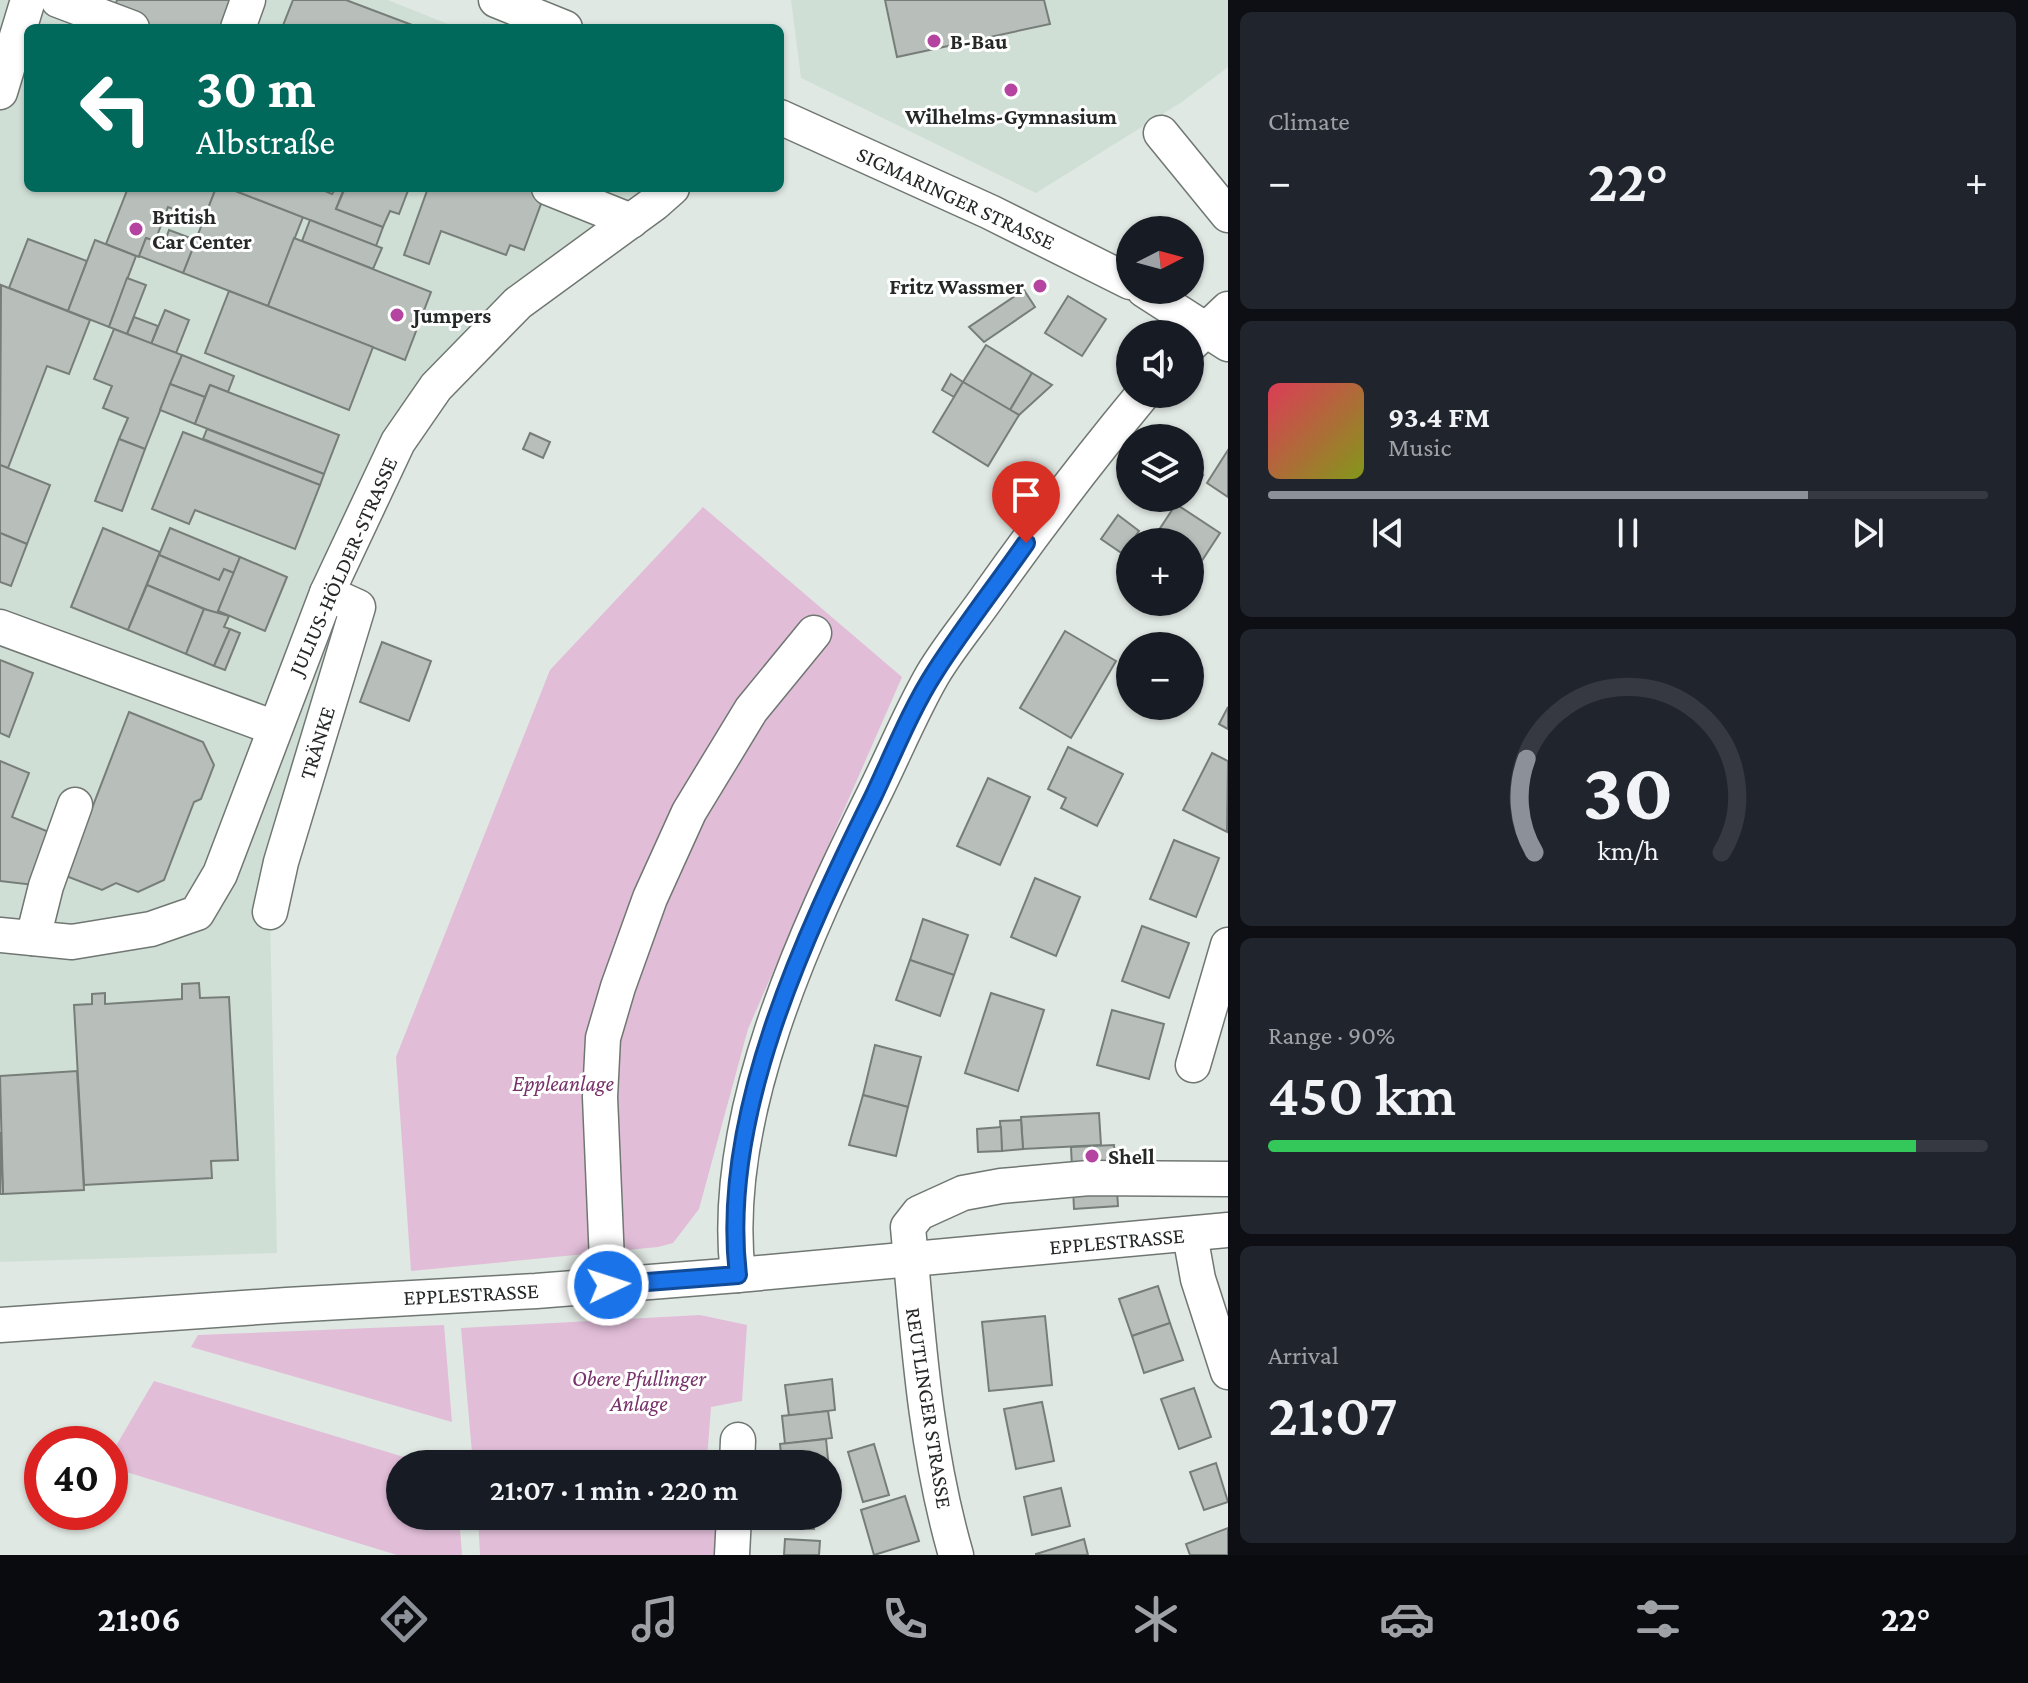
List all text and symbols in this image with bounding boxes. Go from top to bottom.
place label: B-Bau [950,29,1008,54]
marker: B-Bau [925,32,943,50]
icon: left [64,56,168,160]
text: 30 m [196,57,316,119]
marker: Wilhelms-Gymnasium [1002,81,1020,99]
place label: Wilhelms-Gymnasium [904,104,1117,129]
text: Climate [1268,107,1350,136]
text: Albstraße [196,122,335,162]
street label: SIGMARINGER STRASSE [853,141,1059,255]
text: 22° [1588,147,1668,214]
text: − [1268,157,1291,205]
text: + [1965,157,1988,205]
place label: British Car Center [152,204,252,254]
north arrow [1116,216,1204,304]
map controls [1116,216,1204,720]
marker: British Car Center [127,220,145,238]
place label: Fritz Wassmer [889,274,1024,299]
marker: Fritz Wassmer [1031,277,1049,295]
place label: Jumpers [411,303,491,328]
marker: Jumpers [388,306,406,324]
button: sound [1116,320,1204,408]
text: 93.4 FM [1388,400,1490,433]
button: layers [1116,424,1204,512]
text: Music [1388,433,1451,462]
street label: JULIUS-HÖLDER-STRASSE [283,453,403,681]
pin [992,461,1060,543]
icon: arrive [1004,473,1048,517]
icon: previous [1366,511,1410,555]
icon: pause [1606,511,1650,555]
icon: next [1846,511,1890,555]
button: + [1116,528,1204,616]
button: − [1116,632,1204,720]
street label: TRÄNKE [294,703,340,783]
text: 30 [1582,744,1674,837]
text: km/h [1597,835,1659,867]
text: Range · 90% [1268,1021,1395,1050]
text: 450 km [1268,1061,1456,1128]
park label: Eppleanlage [512,1071,615,1096]
place label: Shell [1108,1144,1155,1169]
marker: Shell [1083,1147,1101,1165]
street label: EPPLESTRASSE [1048,1223,1186,1259]
position arrow [566,1243,650,1327]
street label: EPPLESTRASSE [403,1278,539,1310]
street label: REUTLINGER STRASSE [901,1306,957,1510]
text: Arrival [1268,1341,1339,1370]
park label: Obere Pfullinger Anlage [572,1366,707,1416]
text: 21:07 [1268,1381,1397,1448]
speed limit sign: 40 [24,1426,128,1530]
text: 21:07 · 1 min · 220 m [490,1473,738,1506]
icon: directions [376,1591,432,1647]
icon: music [627,1591,683,1647]
icon: phone [877,1591,933,1647]
icon: climate [1128,1591,1184,1647]
icon: car [1379,1591,1435,1647]
icon: filters [1630,1591,1686,1647]
text: 21:06 [97,1599,181,1639]
text: 22° [1881,1599,1930,1639]

